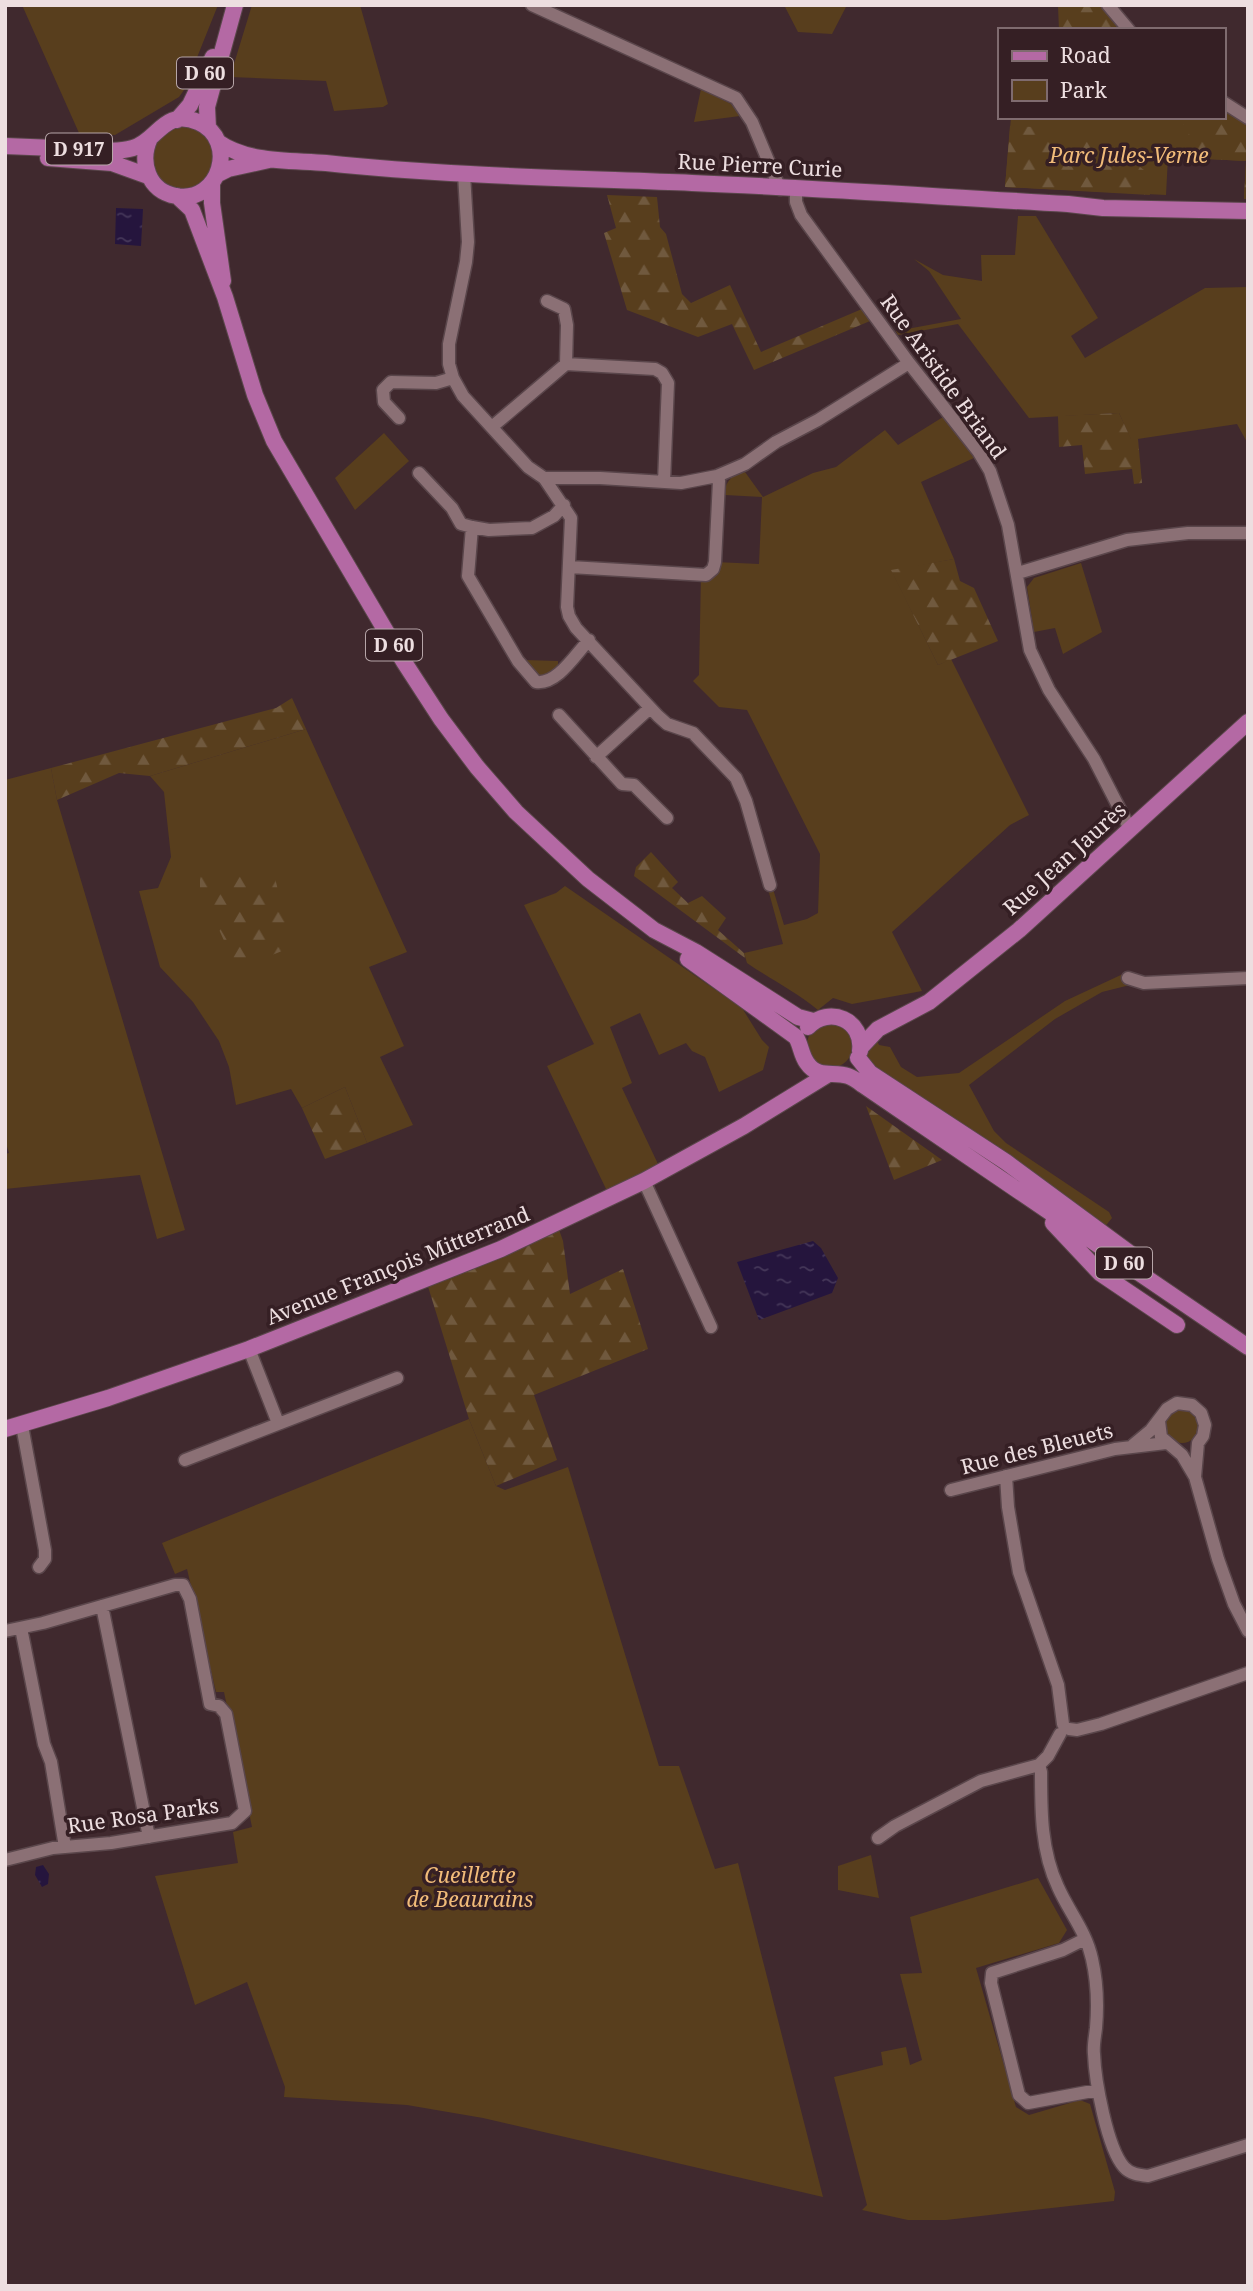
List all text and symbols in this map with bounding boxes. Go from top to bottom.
legend [998,28,1225,119]
text: Road [1060,41,1111,69]
road number: D 60 [177,58,233,88]
text: Park [1060,76,1107,104]
road number: D 917 [46,134,112,164]
park label: Parc Jules-Verne [1048,141,1209,169]
street label: Rue Pierre Curie [677,147,843,183]
street label: Rue Aristide Briand [875,288,1013,464]
road number: D 60 [366,630,422,660]
street label: Rue Jean Jaurès [997,795,1132,921]
street label: Avenue François Mitterrand [262,1199,534,1331]
road number: D 60 [1096,1247,1152,1278]
street label: Rue des Bleuets [958,1416,1116,1480]
street label: Rue Rosa Parks [65,1791,220,1839]
park label: Cueillette de Beaurains [406,1861,534,1913]

